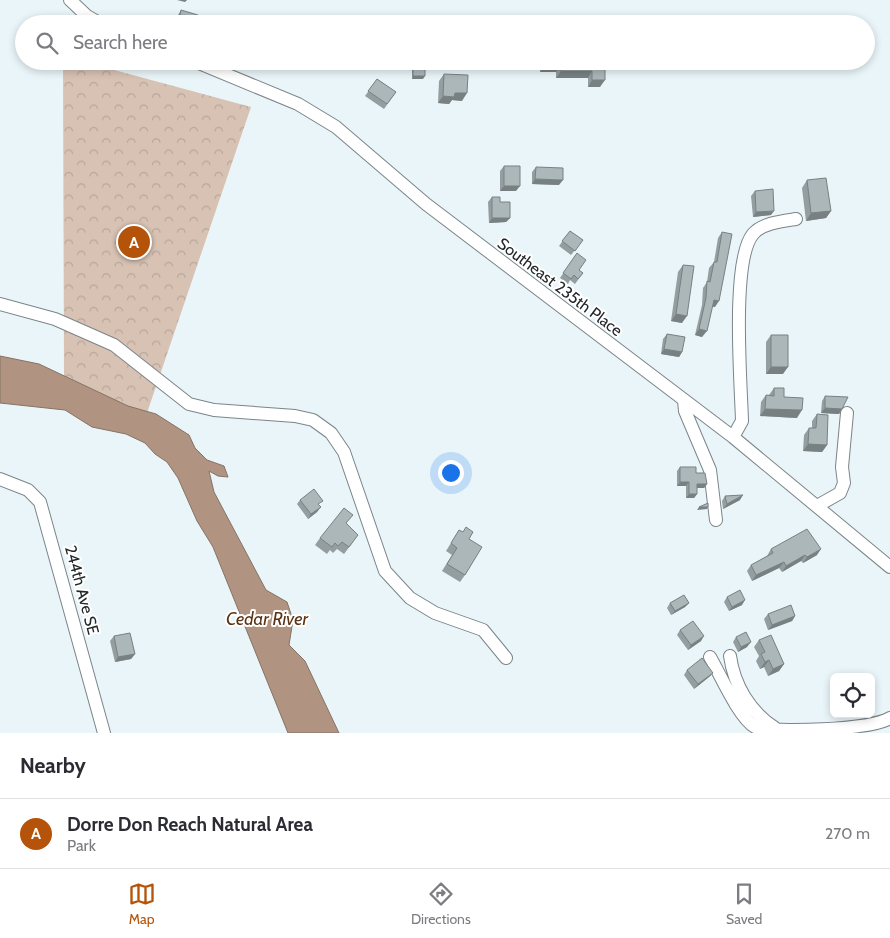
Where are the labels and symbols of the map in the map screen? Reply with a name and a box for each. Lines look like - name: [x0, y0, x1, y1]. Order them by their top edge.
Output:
- pin: A: [118, 223, 150, 261]
- street label: Southeast 235th Place: [494, 234, 626, 340]
- your location: [438, 460, 464, 486]
- street label: 244th Ave SE: [61, 543, 103, 637]
- water label: Cedar River: [226, 608, 309, 630]

